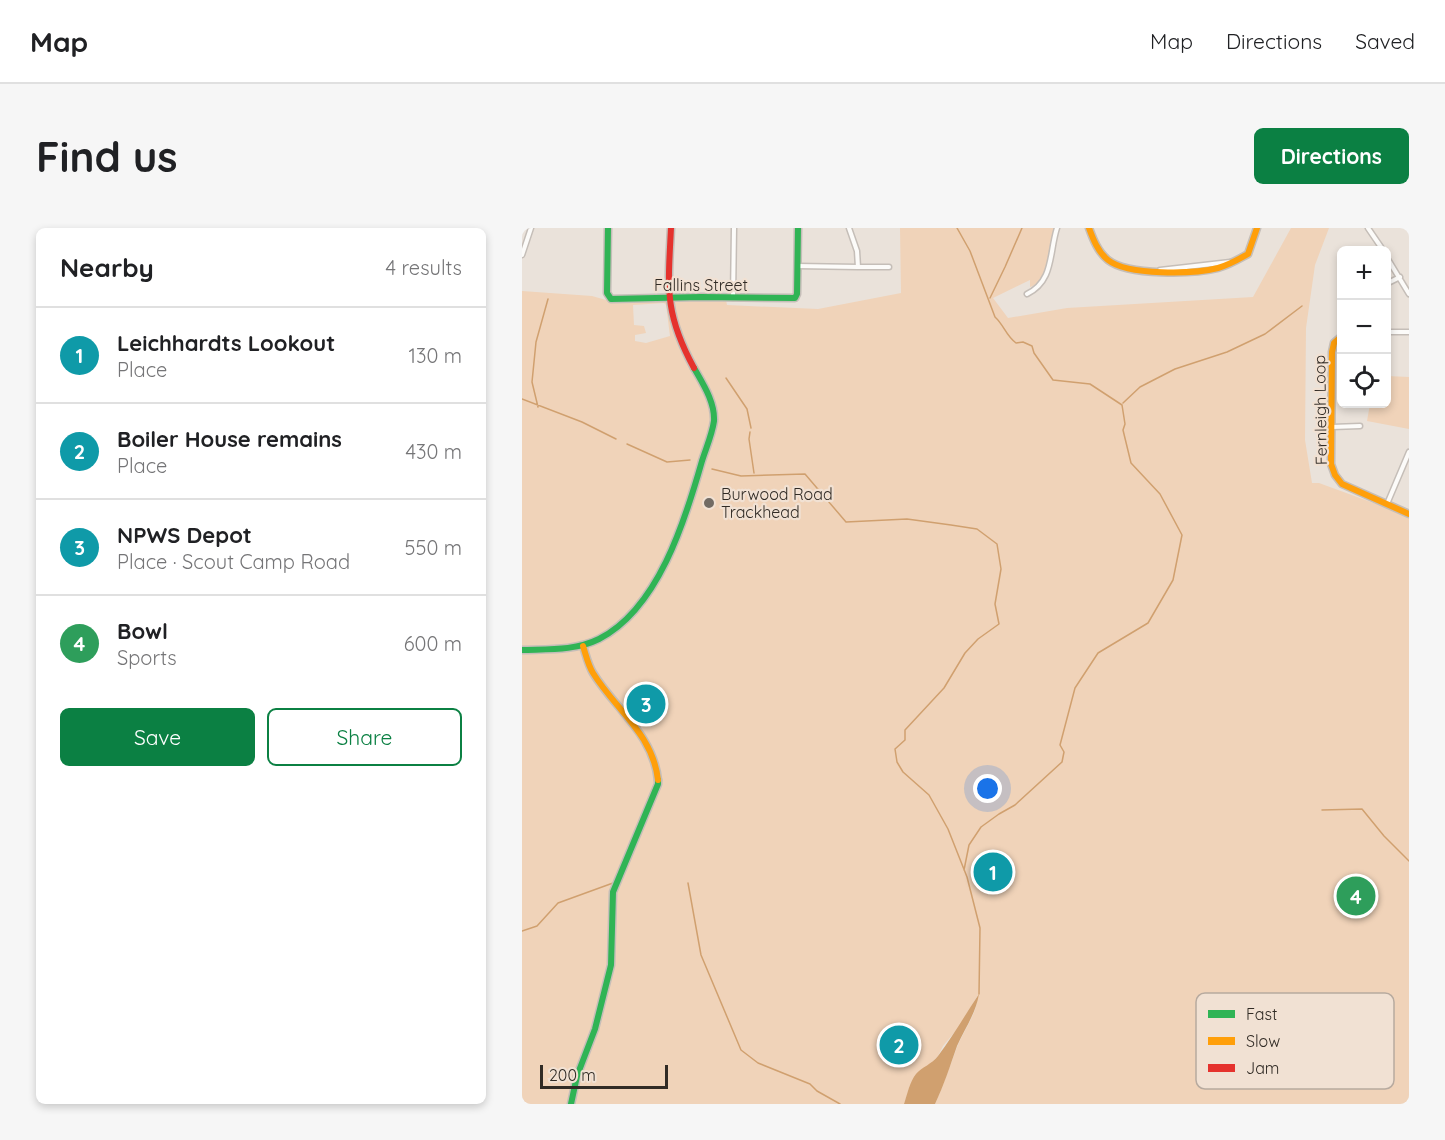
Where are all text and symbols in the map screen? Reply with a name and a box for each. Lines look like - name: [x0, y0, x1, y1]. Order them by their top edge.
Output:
- text: Map: [30, 24, 88, 59]
- text: Map: [1150, 28, 1193, 54]
- text: Directions: [1226, 28, 1322, 54]
- text: Saved: [1355, 28, 1415, 54]
- button: Directions: [1254, 128, 1409, 184]
- text: Find us: [36, 130, 178, 183]
- map controls: [1337, 246, 1391, 408]
- button: +: [1337, 246, 1391, 300]
- text: Nearby: [60, 251, 154, 284]
- text: 4 results: [386, 255, 462, 280]
- street label: Fallins Street: [654, 275, 748, 295]
- button: −: [1337, 300, 1391, 354]
- text: Leichhardts Lookout: [117, 329, 335, 357]
- text: 1: [76, 343, 83, 368]
- text: 130 m: [409, 343, 462, 368]
- button: locate: [1337, 354, 1391, 408]
- street label: Fernleigh Loop: [1309, 355, 1331, 465]
- text: Place: [117, 357, 167, 382]
- text: Boiler House remains: [117, 425, 342, 453]
- text: 2: [74, 439, 85, 464]
- text: 430 m: [405, 439, 462, 464]
- text: Place: [117, 453, 167, 478]
- place label: Burwood Road Trackhead: [721, 484, 833, 522]
- marker: Burwood Road Trackhead: [702, 496, 716, 510]
- text: NPWS Depot: [117, 521, 252, 549]
- text: 3: [74, 535, 85, 560]
- text: 550 m: [405, 535, 462, 560]
- text: Place · Scout Camp Road: [117, 549, 350, 574]
- text: Bowl: [117, 617, 168, 645]
- text: 4: [74, 631, 85, 656]
- text: 600 m: [404, 631, 462, 656]
- text: Sports: [117, 645, 177, 670]
- pin: 3: [626, 682, 666, 726]
- button: Save: [60, 708, 255, 766]
- button: Share: [267, 708, 462, 766]
- your location: [973, 774, 1002, 803]
- pin: 1: [974, 850, 1012, 894]
- pin: 4: [1336, 874, 1376, 918]
- legend: [1196, 993, 1394, 1089]
- text: Fast: [1246, 1004, 1277, 1024]
- pin: 2: [880, 1022, 919, 1068]
- text: Slow: [1246, 1031, 1280, 1051]
- text: Jam: [1246, 1058, 1279, 1078]
- scale bar: [540, 1062, 668, 1090]
- text: 200 m: [549, 1065, 596, 1085]

